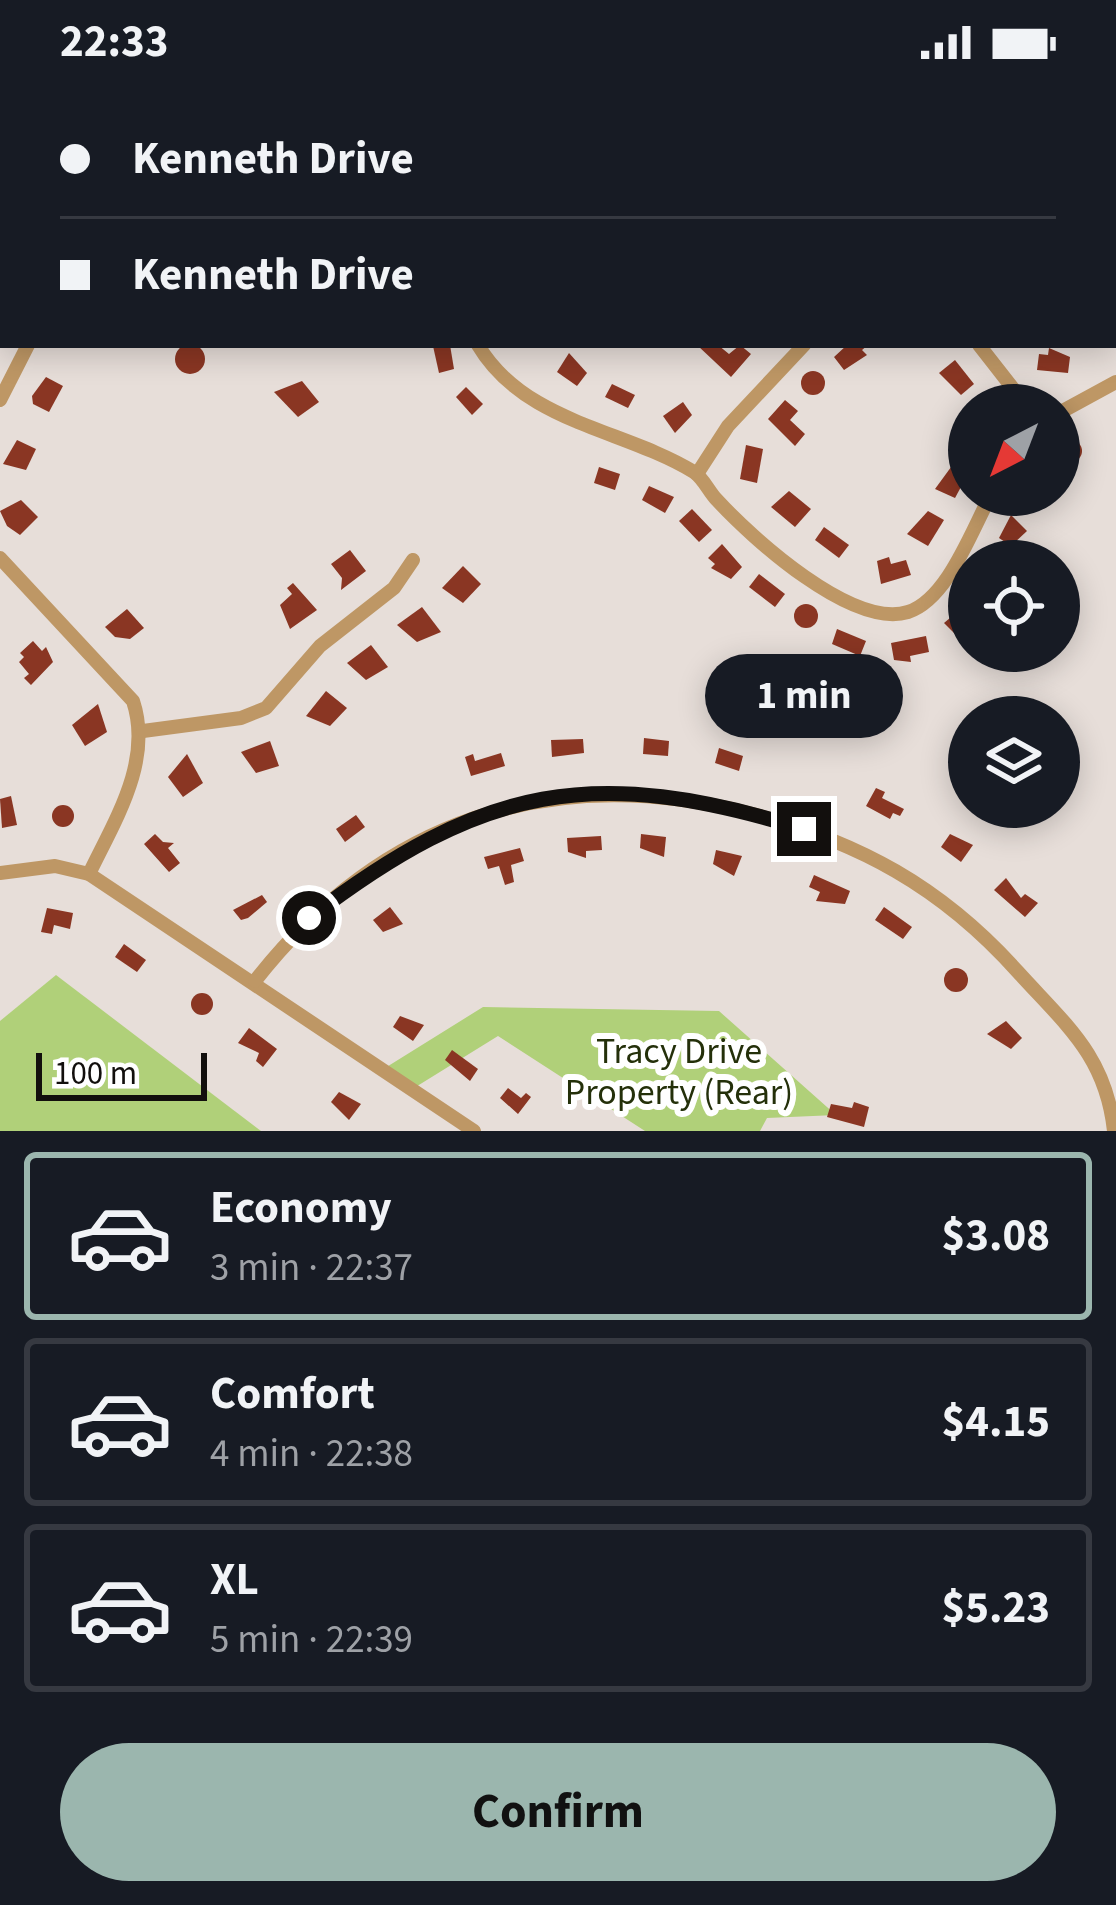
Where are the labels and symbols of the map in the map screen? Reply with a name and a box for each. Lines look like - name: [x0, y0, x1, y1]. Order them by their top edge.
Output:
- north arrow: [948, 384, 1080, 516]
- callout: 1 min: [705, 655, 903, 739]
- route end: [777, 802, 831, 856]
- route start: [282, 891, 336, 945]
- park label: Tracy Drive Property (Rear): [565, 1026, 793, 1118]
- scale bar: [36, 1047, 207, 1100]

